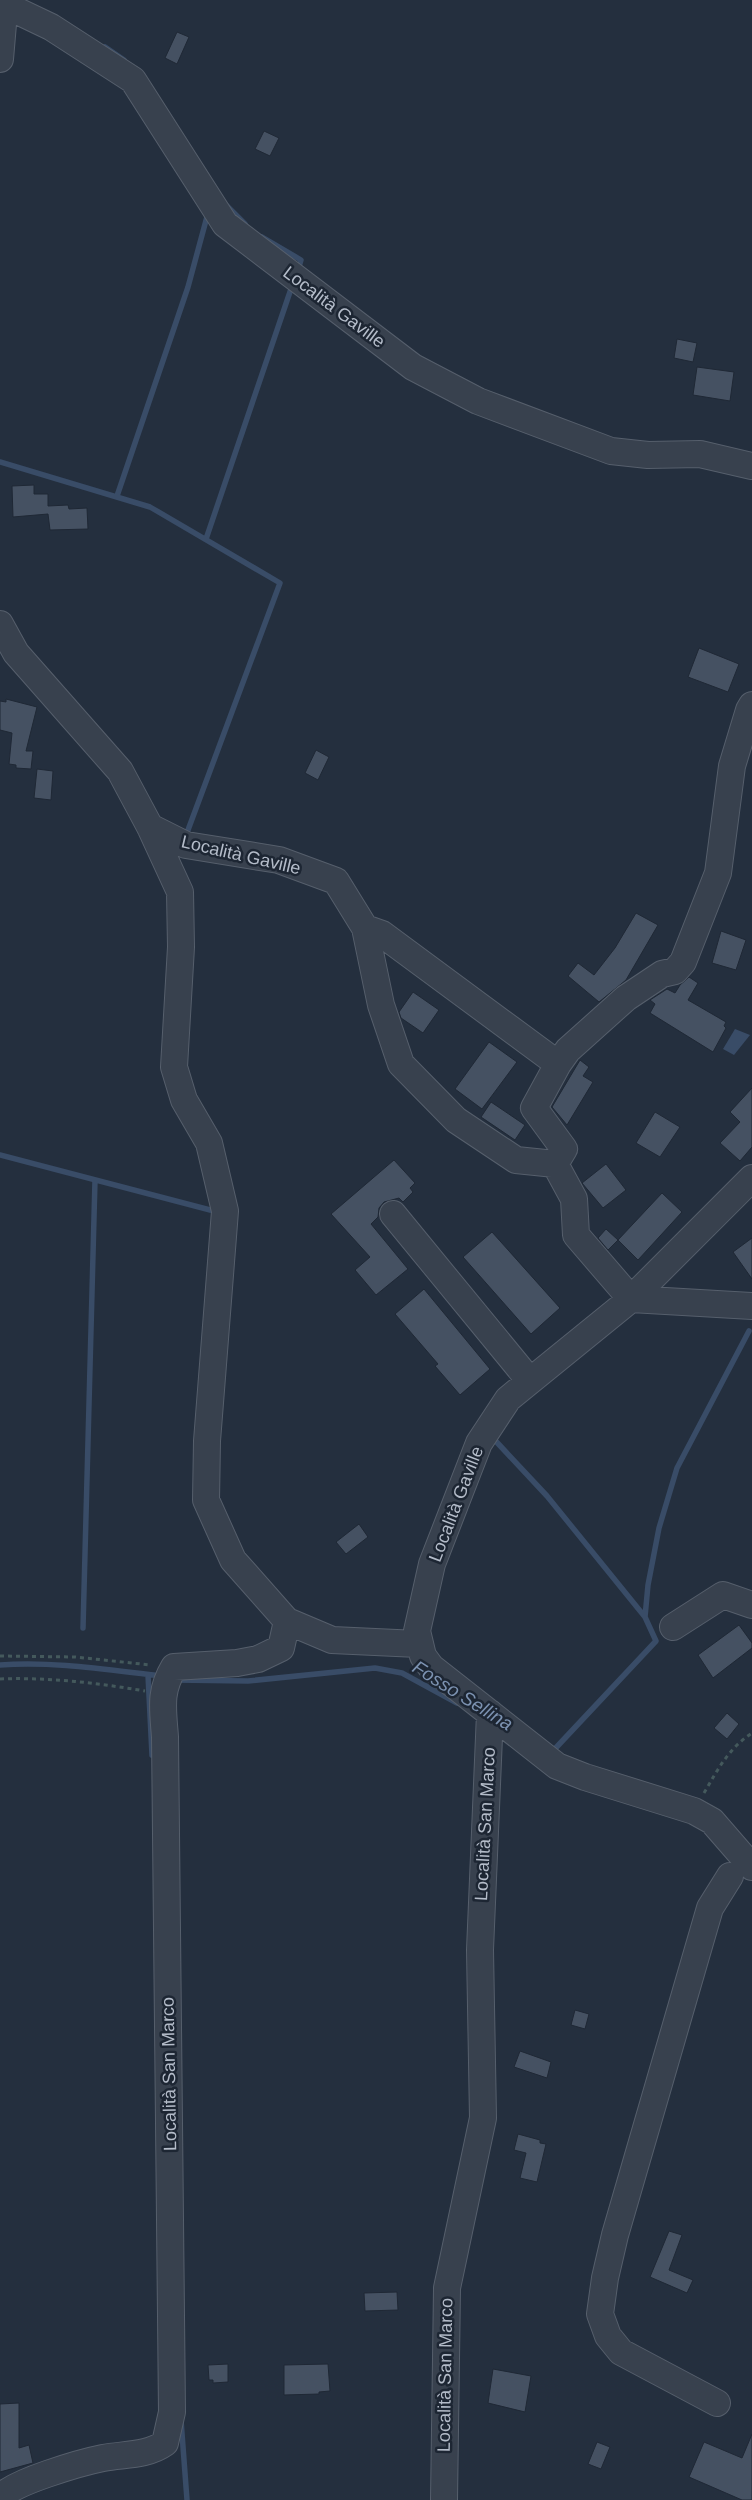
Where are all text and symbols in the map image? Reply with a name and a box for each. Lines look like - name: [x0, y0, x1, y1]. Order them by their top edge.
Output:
- street label: Località Gaville: [279, 262, 389, 352]
- street label: Località Gaville: [179, 832, 303, 878]
- street label: Località Gaville: [425, 1443, 487, 1565]
- water label: Fosso Sellina: [409, 1656, 517, 1735]
- street label: Località San Marco: [471, 1747, 499, 1901]
- street label: Località San Marco: [158, 1997, 180, 2151]
- street label: Località San Marco: [434, 2298, 456, 2452]

